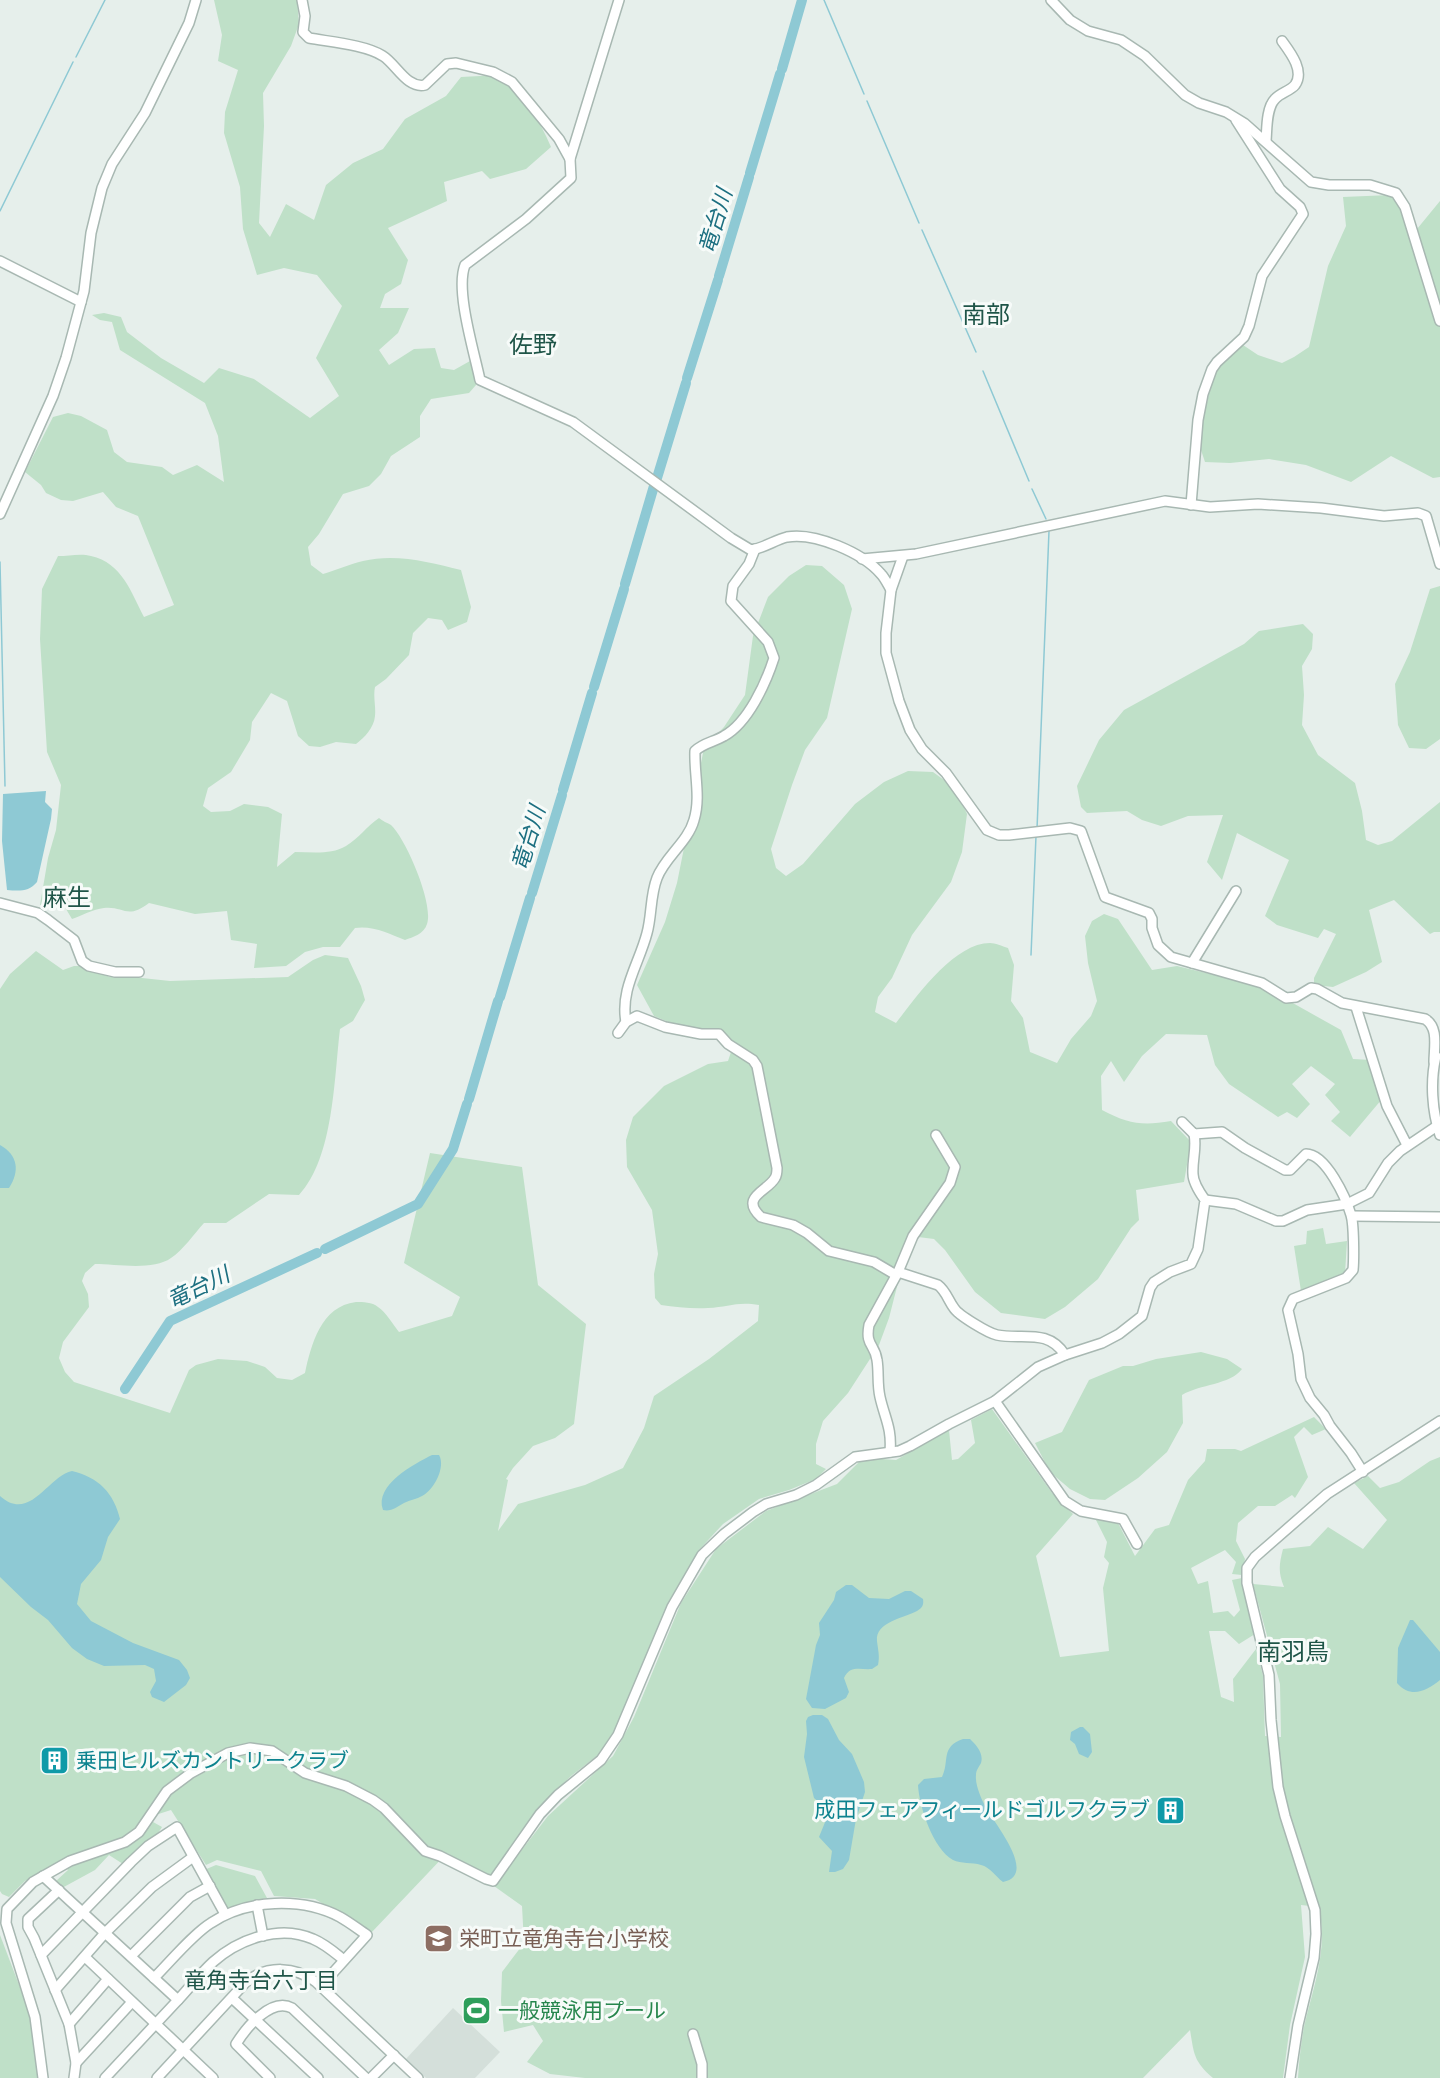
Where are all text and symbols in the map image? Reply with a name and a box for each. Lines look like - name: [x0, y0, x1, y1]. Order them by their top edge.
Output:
- water label: 竜台川: [690, 183, 741, 257]
- district label: 南部: [962, 297, 1010, 332]
- district label: 佐野: [509, 327, 557, 362]
- water label: 竜台川: [503, 800, 554, 874]
- district label: 麻生: [43, 880, 91, 915]
- water label: 竜台川: [161, 1257, 236, 1316]
- district label: 南羽鳥: [1257, 1634, 1329, 1669]
- building icon: 乗田ヒルズカントリークラブ: [39, 1745, 71, 1777]
- place label: 乗田ヒルズカントリークラブ: [76, 1746, 349, 1776]
- building icon: 成田フェアフィールドゴルフクラブ: [1155, 1794, 1187, 1826]
- place label: 成田フェアフィールドゴルフクラブ: [814, 1795, 1150, 1825]
- school or university icon: 栄町立竜角寺台小学校: [422, 1923, 454, 1955]
- place label: 栄町立竜角寺台小学校: [459, 1924, 669, 1954]
- district label: 竜角寺台六丁目: [184, 1964, 338, 1996]
- sports icon: 一般競泳用プール: [461, 1995, 493, 2027]
- place label: 一般競泳用プール: [498, 1996, 666, 2026]

